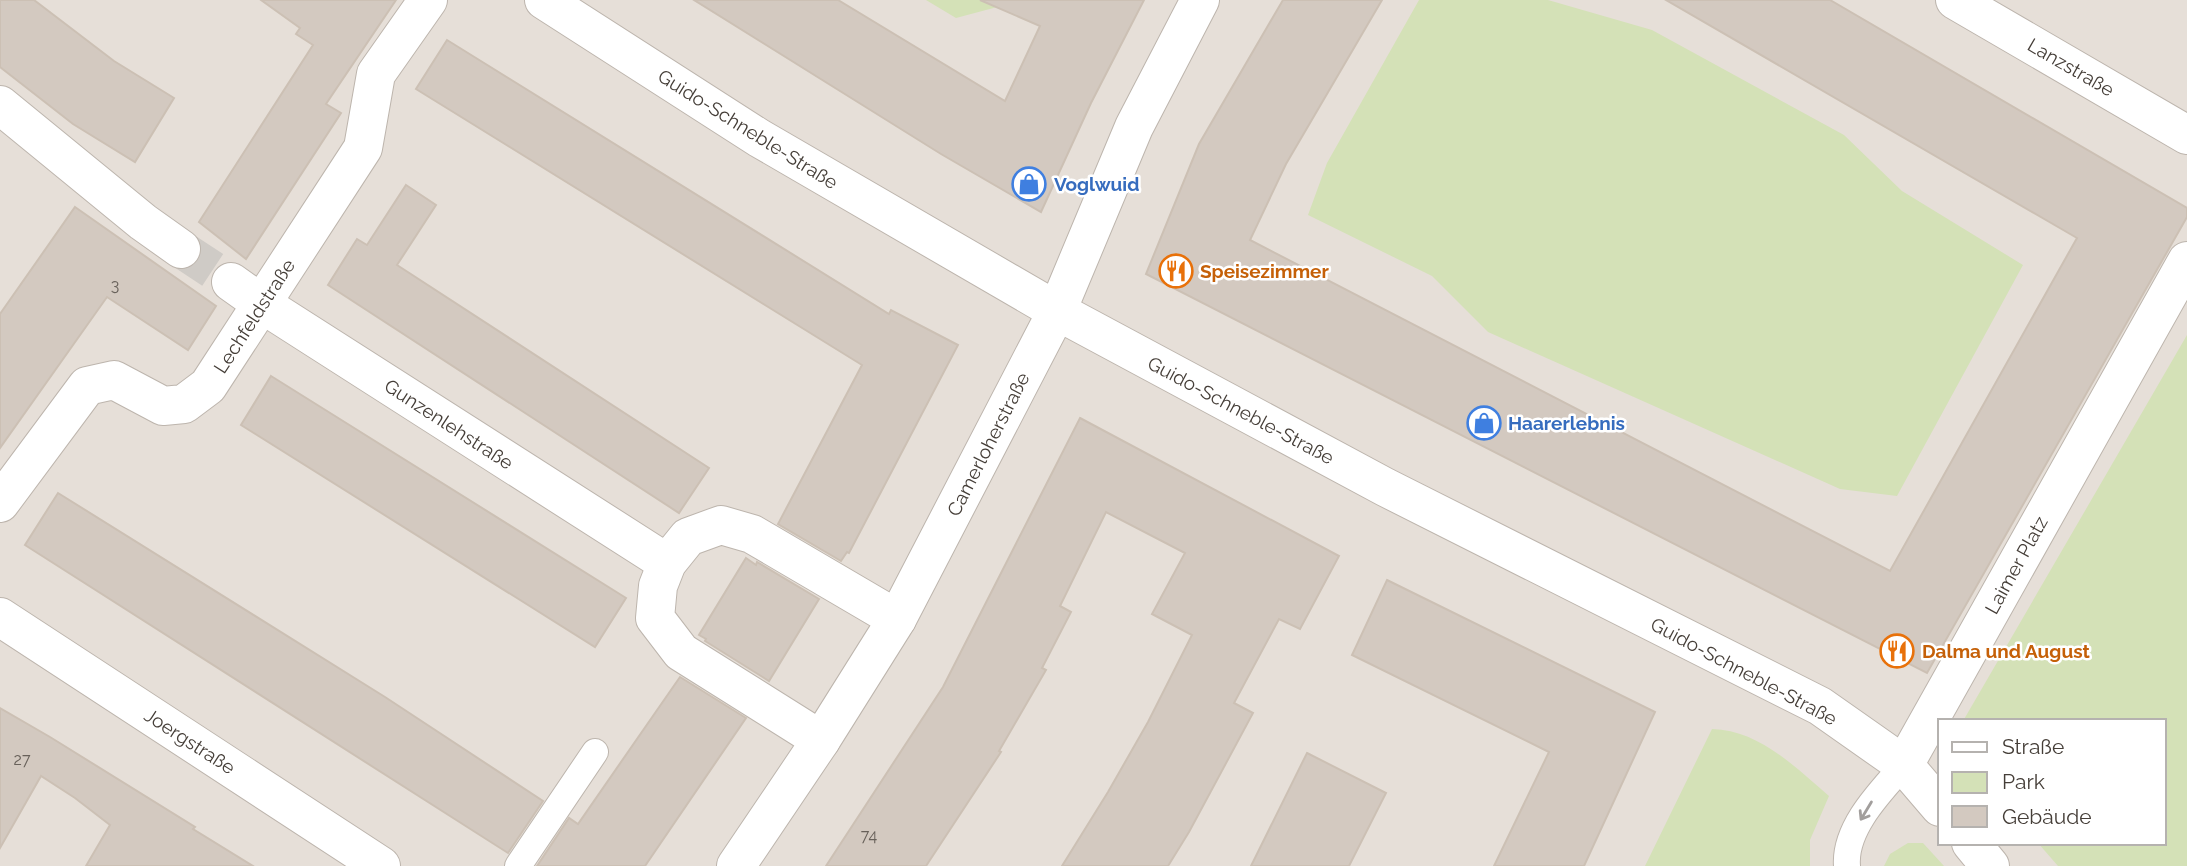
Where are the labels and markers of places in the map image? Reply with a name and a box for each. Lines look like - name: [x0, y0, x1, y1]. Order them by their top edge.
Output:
- shop icon: Voglwuid: [1010, 165, 1048, 203]
- place label: Voglwuid: [1054, 173, 1139, 195]
- restaurant icon: Speisezimmer: [1157, 252, 1195, 290]
- place label: Speisezimmer: [1200, 260, 1329, 282]
- shop icon: Haarerlebnis: [1465, 404, 1503, 442]
- place label: Haarerlebnis: [1508, 412, 1625, 434]
- restaurant icon: Dalma und August: [1878, 632, 1916, 670]
- place label: Dalma und August: [1922, 640, 2090, 662]

